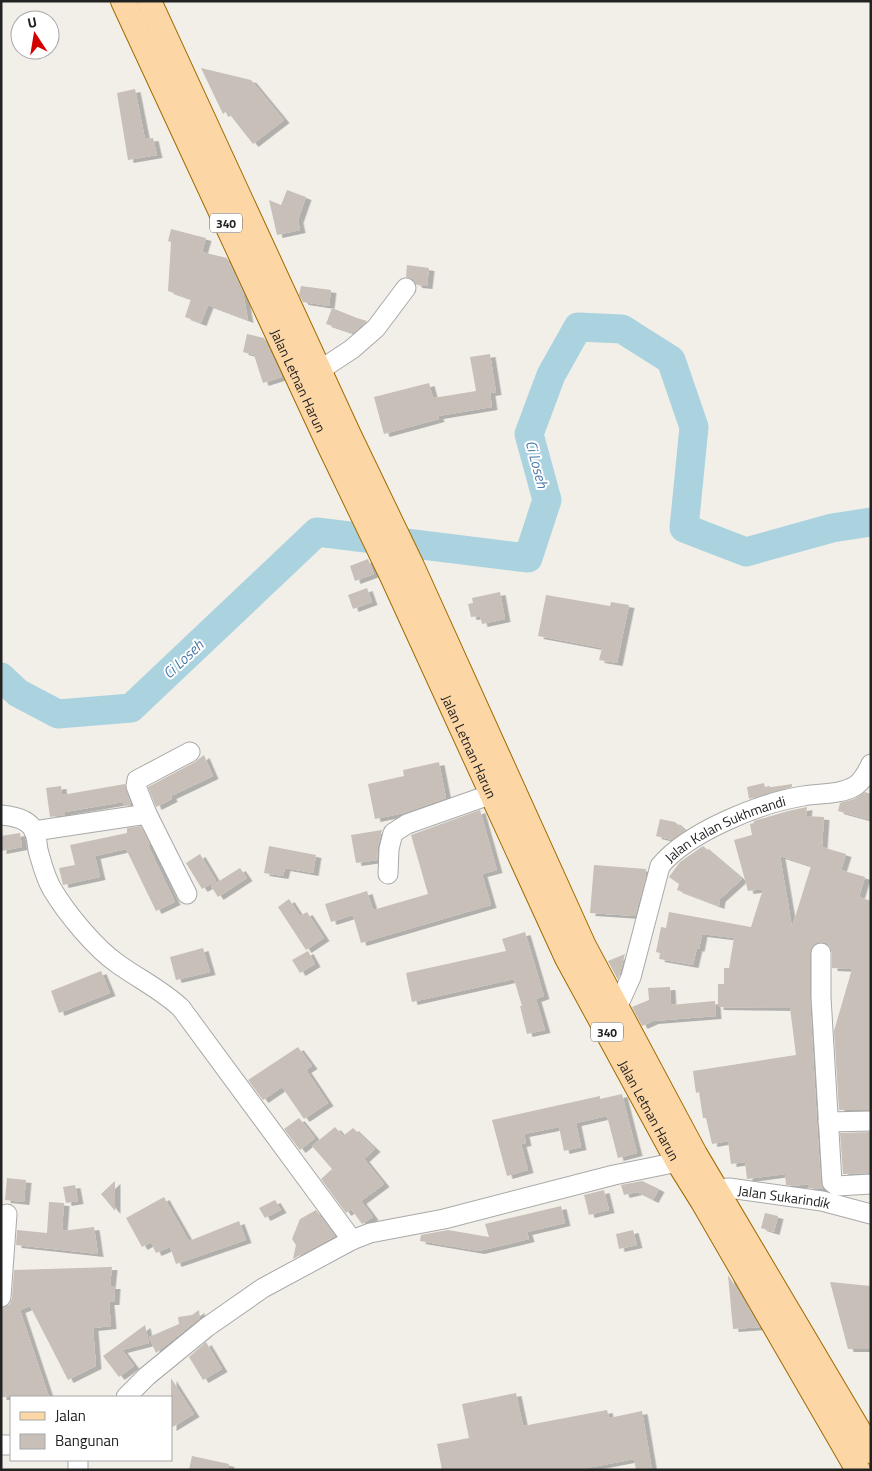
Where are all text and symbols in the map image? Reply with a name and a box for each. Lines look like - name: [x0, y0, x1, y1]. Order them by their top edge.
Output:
- north arrow: [10, 10, 60, 60]
- text: U: [26, 11, 39, 33]
- road number: 340: [210, 214, 242, 232]
- street label: Jalan Letnan Harun: [266, 325, 332, 435]
- water label: Ci Loseh: [520, 438, 555, 491]
- water label: Ci Loseh: [157, 634, 209, 684]
- street label: Jalan Letnan Harun: [437, 691, 503, 801]
- street label: Jalan Kalan Sukhmandi: [659, 790, 788, 867]
- road number: 340: [591, 1022, 623, 1042]
- street label: Jalan Letnan Harun: [614, 1056, 686, 1164]
- street label: Jalan Sukarindik: [737, 1179, 833, 1213]
- legend: [10, 1396, 172, 1461]
- text: Jalan: [55, 1404, 86, 1427]
- text: Bangunan: [55, 1429, 119, 1452]

